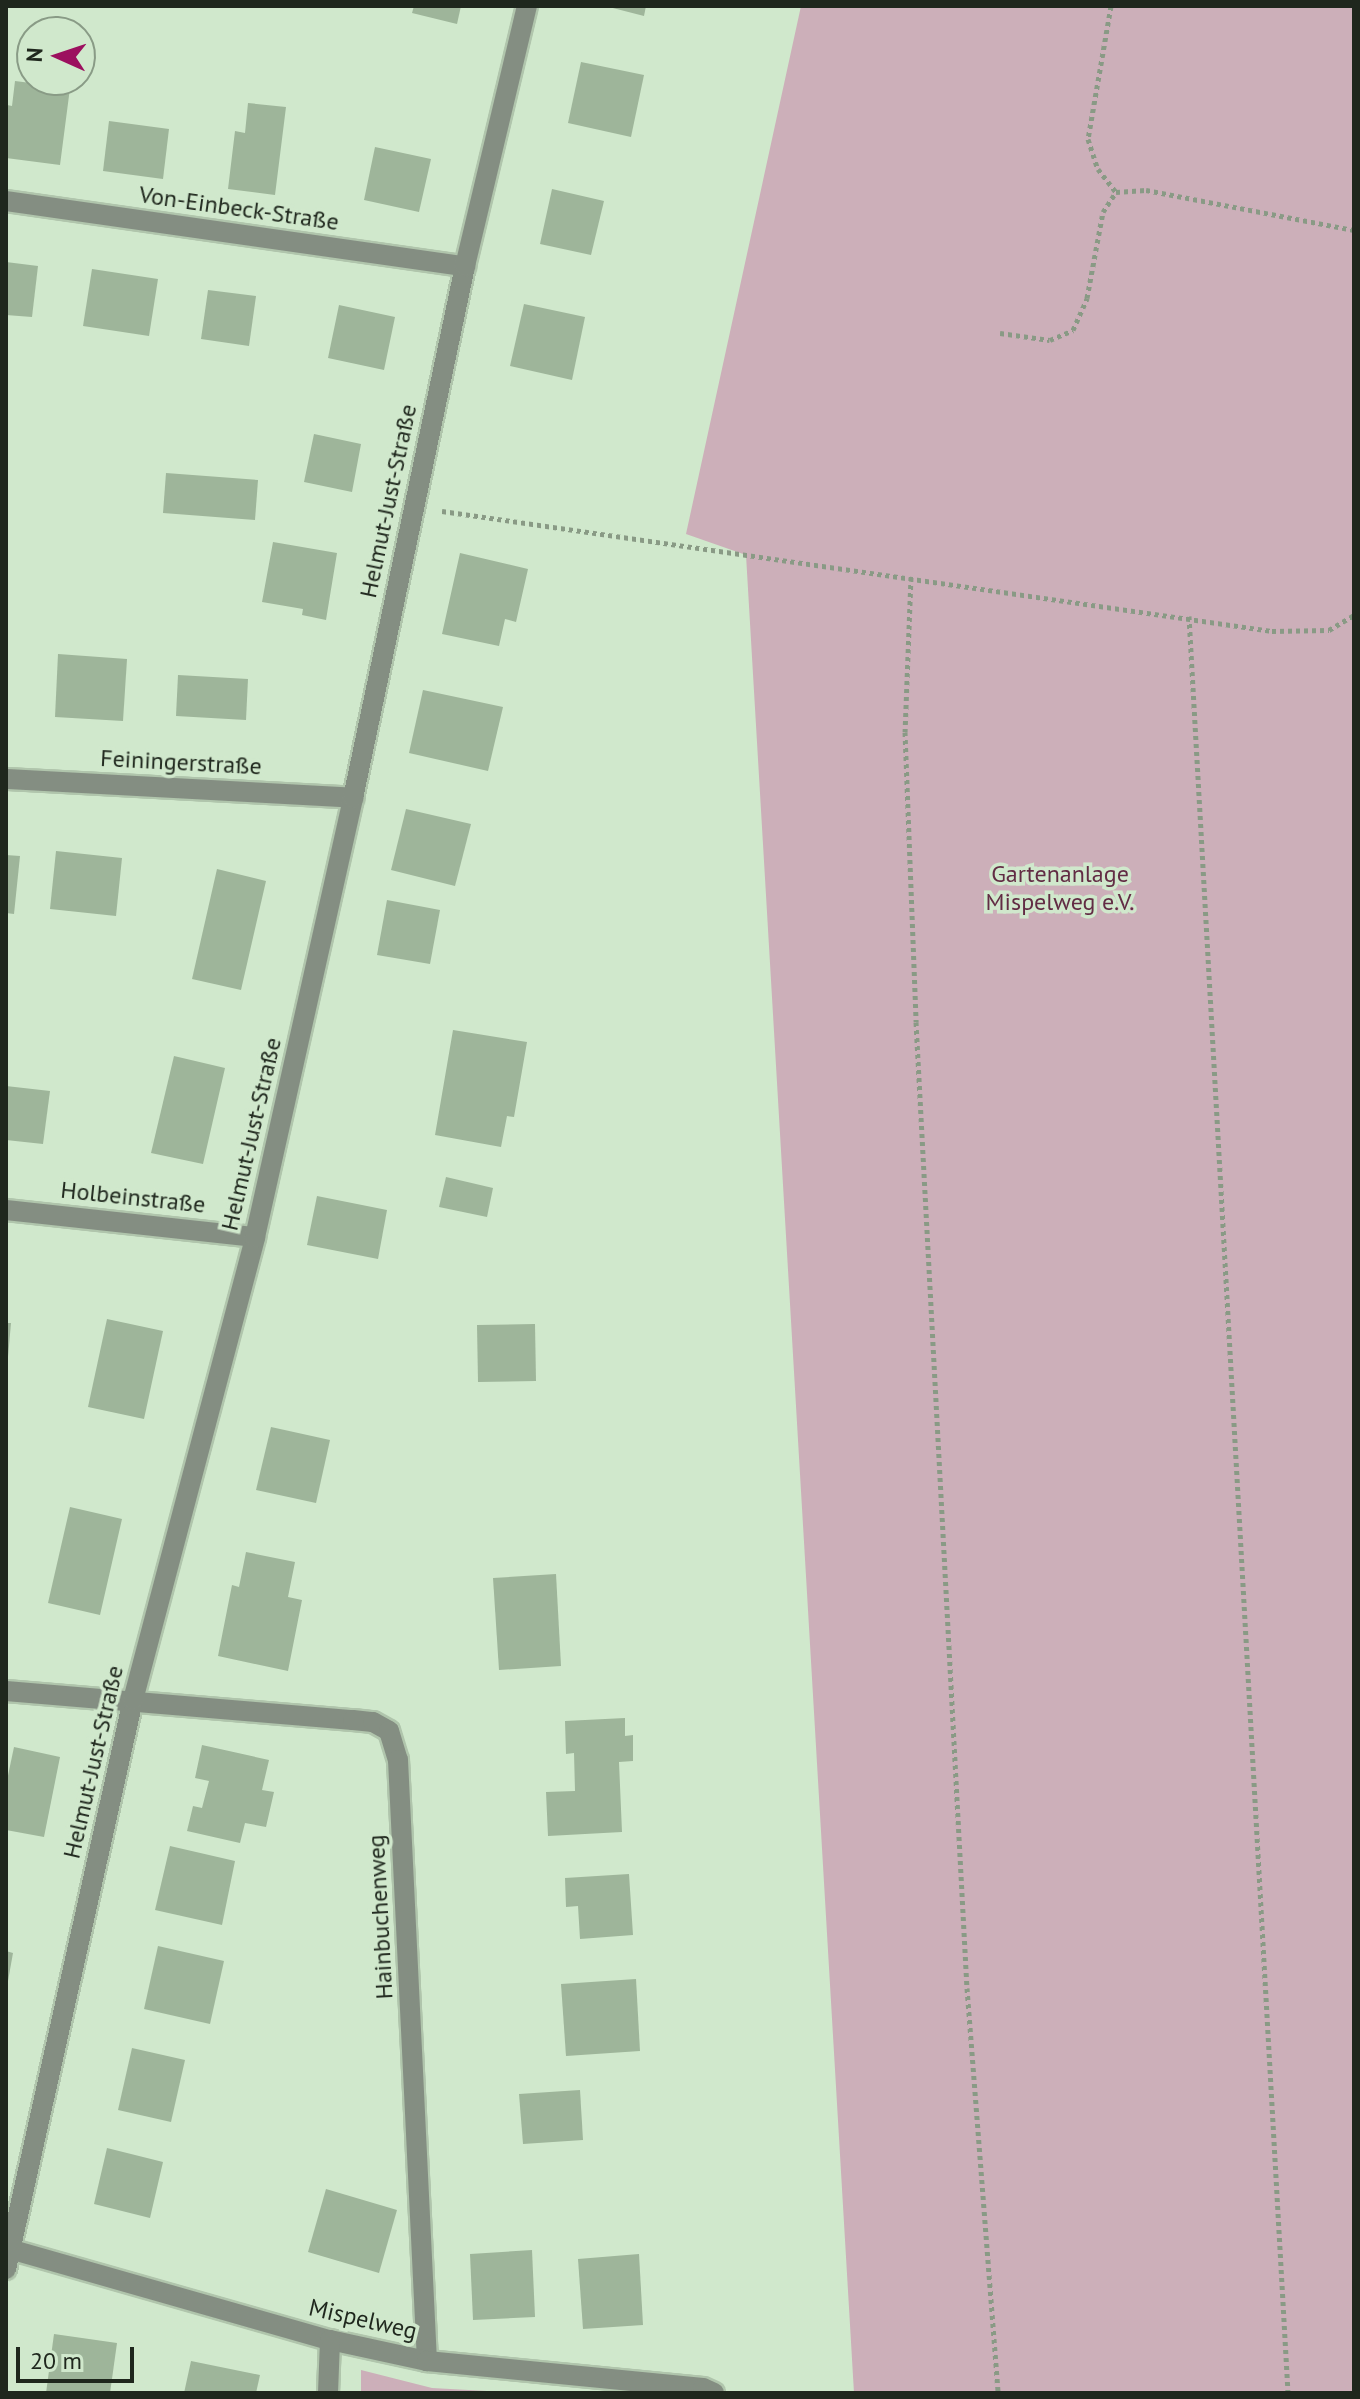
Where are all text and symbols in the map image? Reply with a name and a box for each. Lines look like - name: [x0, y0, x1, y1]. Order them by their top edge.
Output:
- north arrow: [16, 16, 96, 96]
- text: N: [20, 47, 48, 63]
- street label: Von-Einbeck-Straße: [137, 180, 341, 236]
- street label: Helmut-Just-Straße: [353, 402, 423, 600]
- street label: Feiningerstraße: [100, 743, 262, 781]
- park label: Gartenanlage Mispelweg e.V.: [986, 860, 1134, 916]
- street label: Helmut-Just-Straße: [215, 1035, 287, 1233]
- street label: Holbeinstraße: [59, 1175, 207, 1219]
- street label: Helmut-Just-Straße: [57, 1663, 129, 1861]
- street label: Hainbuchenweg: [361, 1834, 399, 2000]
- street label: Mispelweg: [306, 2293, 420, 2345]
- scale bar: [20, 2331, 138, 2381]
- text: 20 m: [30, 2345, 82, 2376]

